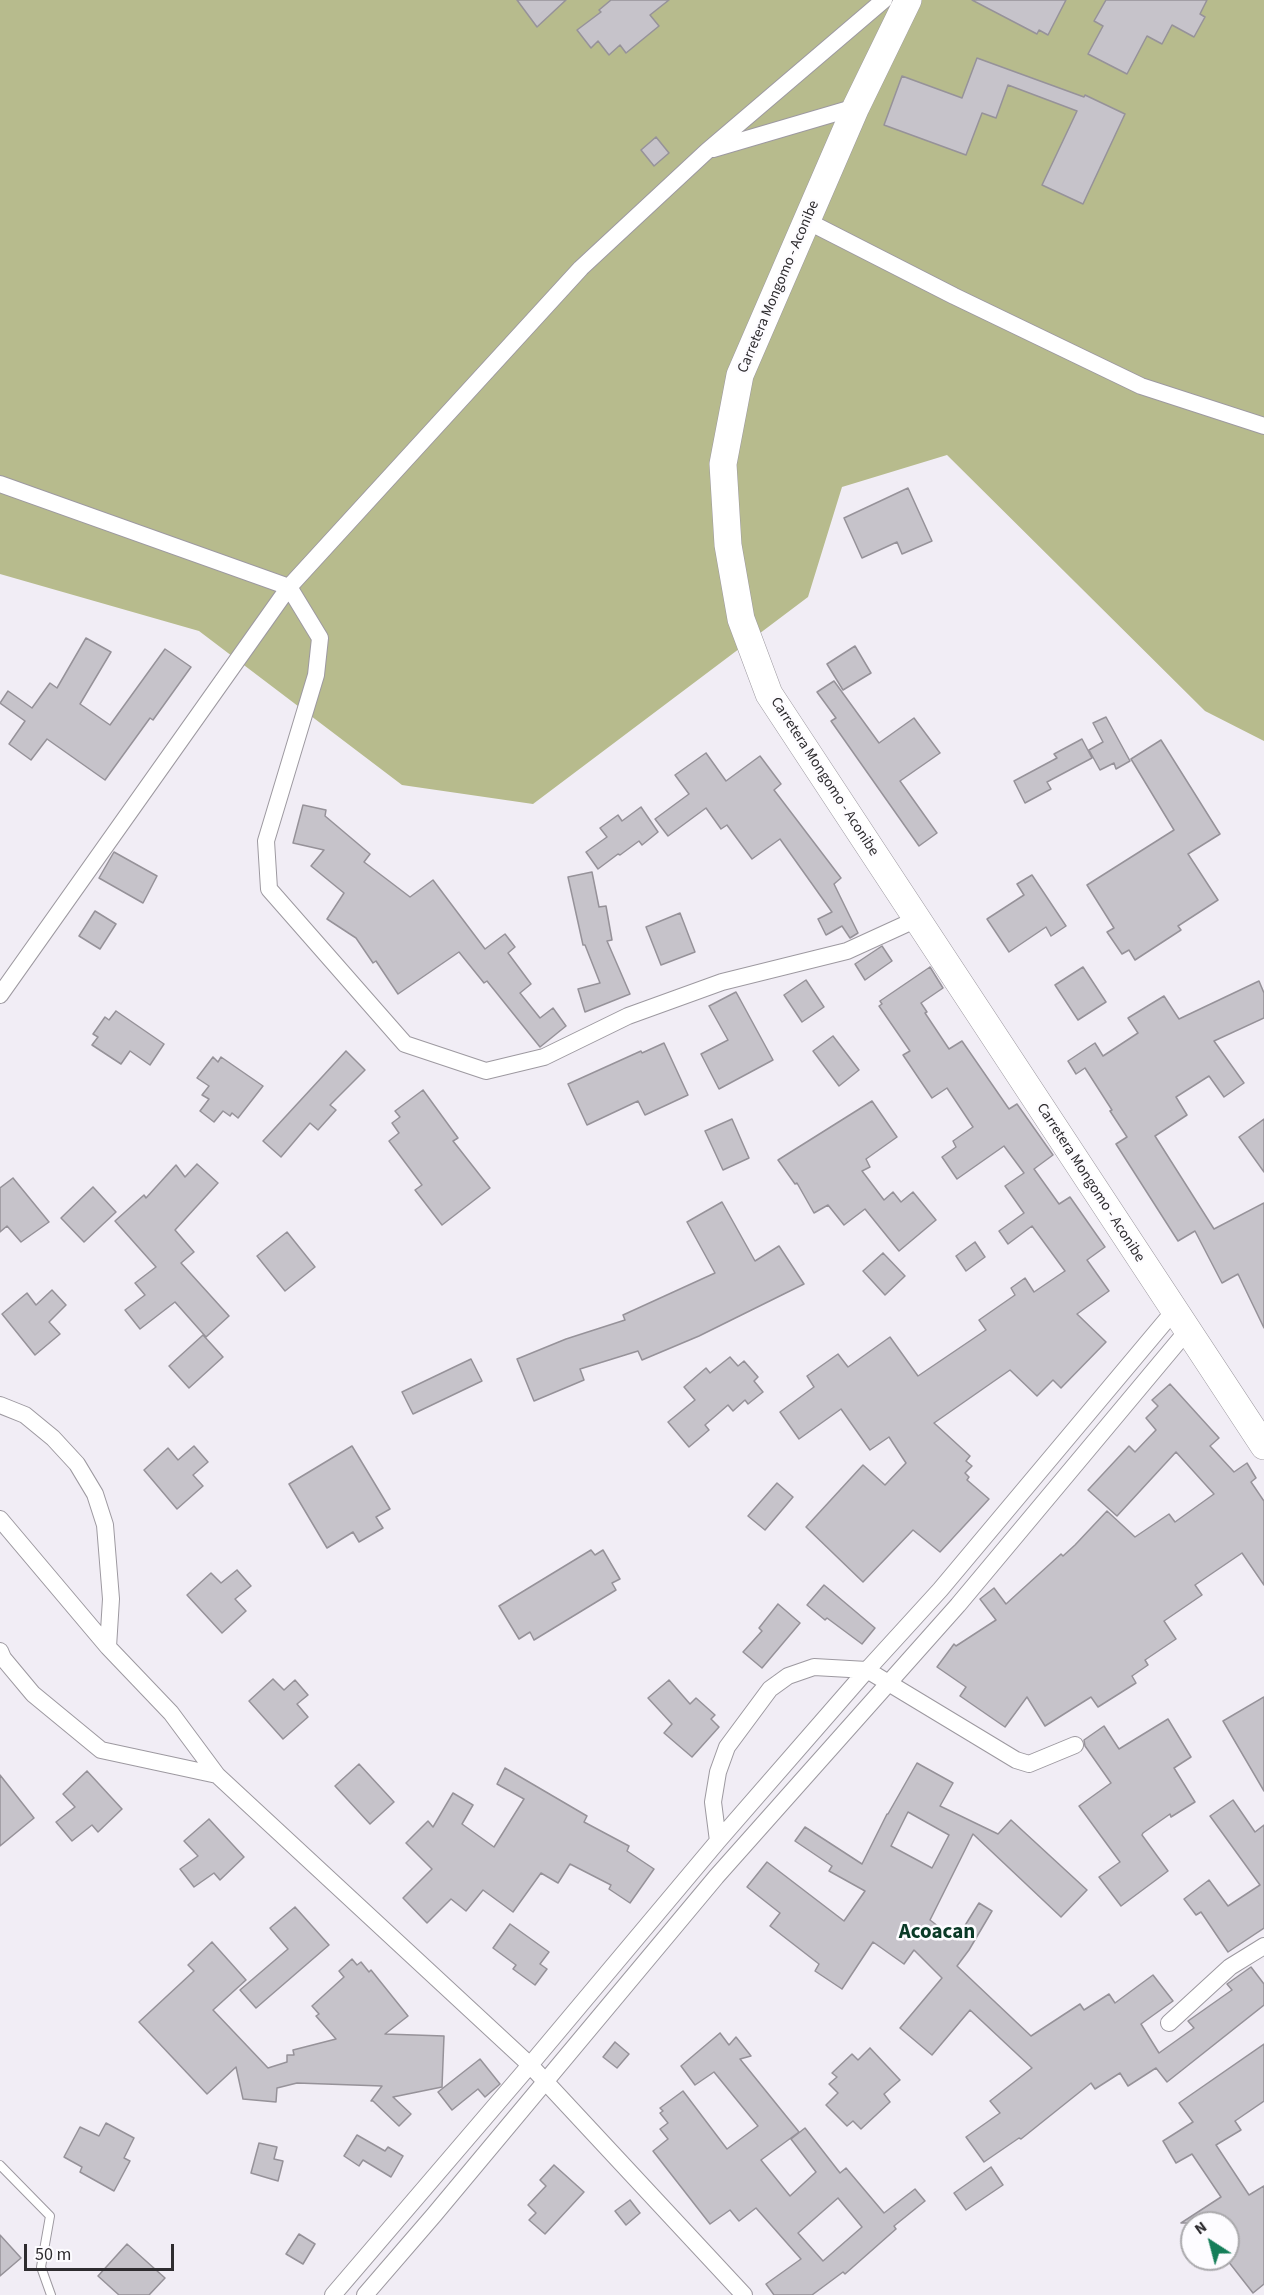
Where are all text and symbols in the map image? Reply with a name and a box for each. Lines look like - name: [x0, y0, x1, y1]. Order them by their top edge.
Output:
- street label: Carretera Mongomo - Aconibe: [734, 198, 824, 376]
- street label: Carretera Mongomo - Aconibe: [766, 694, 882, 860]
- street label: Carretera Mongomo - Aconibe: [1032, 1100, 1148, 1266]
- district label: Acoacan: [899, 1920, 975, 1946]
- north arrow: [1180, 2211, 1240, 2271]
- text: N: [1190, 2216, 1211, 2240]
- scale bar: [27, 2232, 177, 2270]
- text: 50 m: [35, 2242, 71, 2267]

